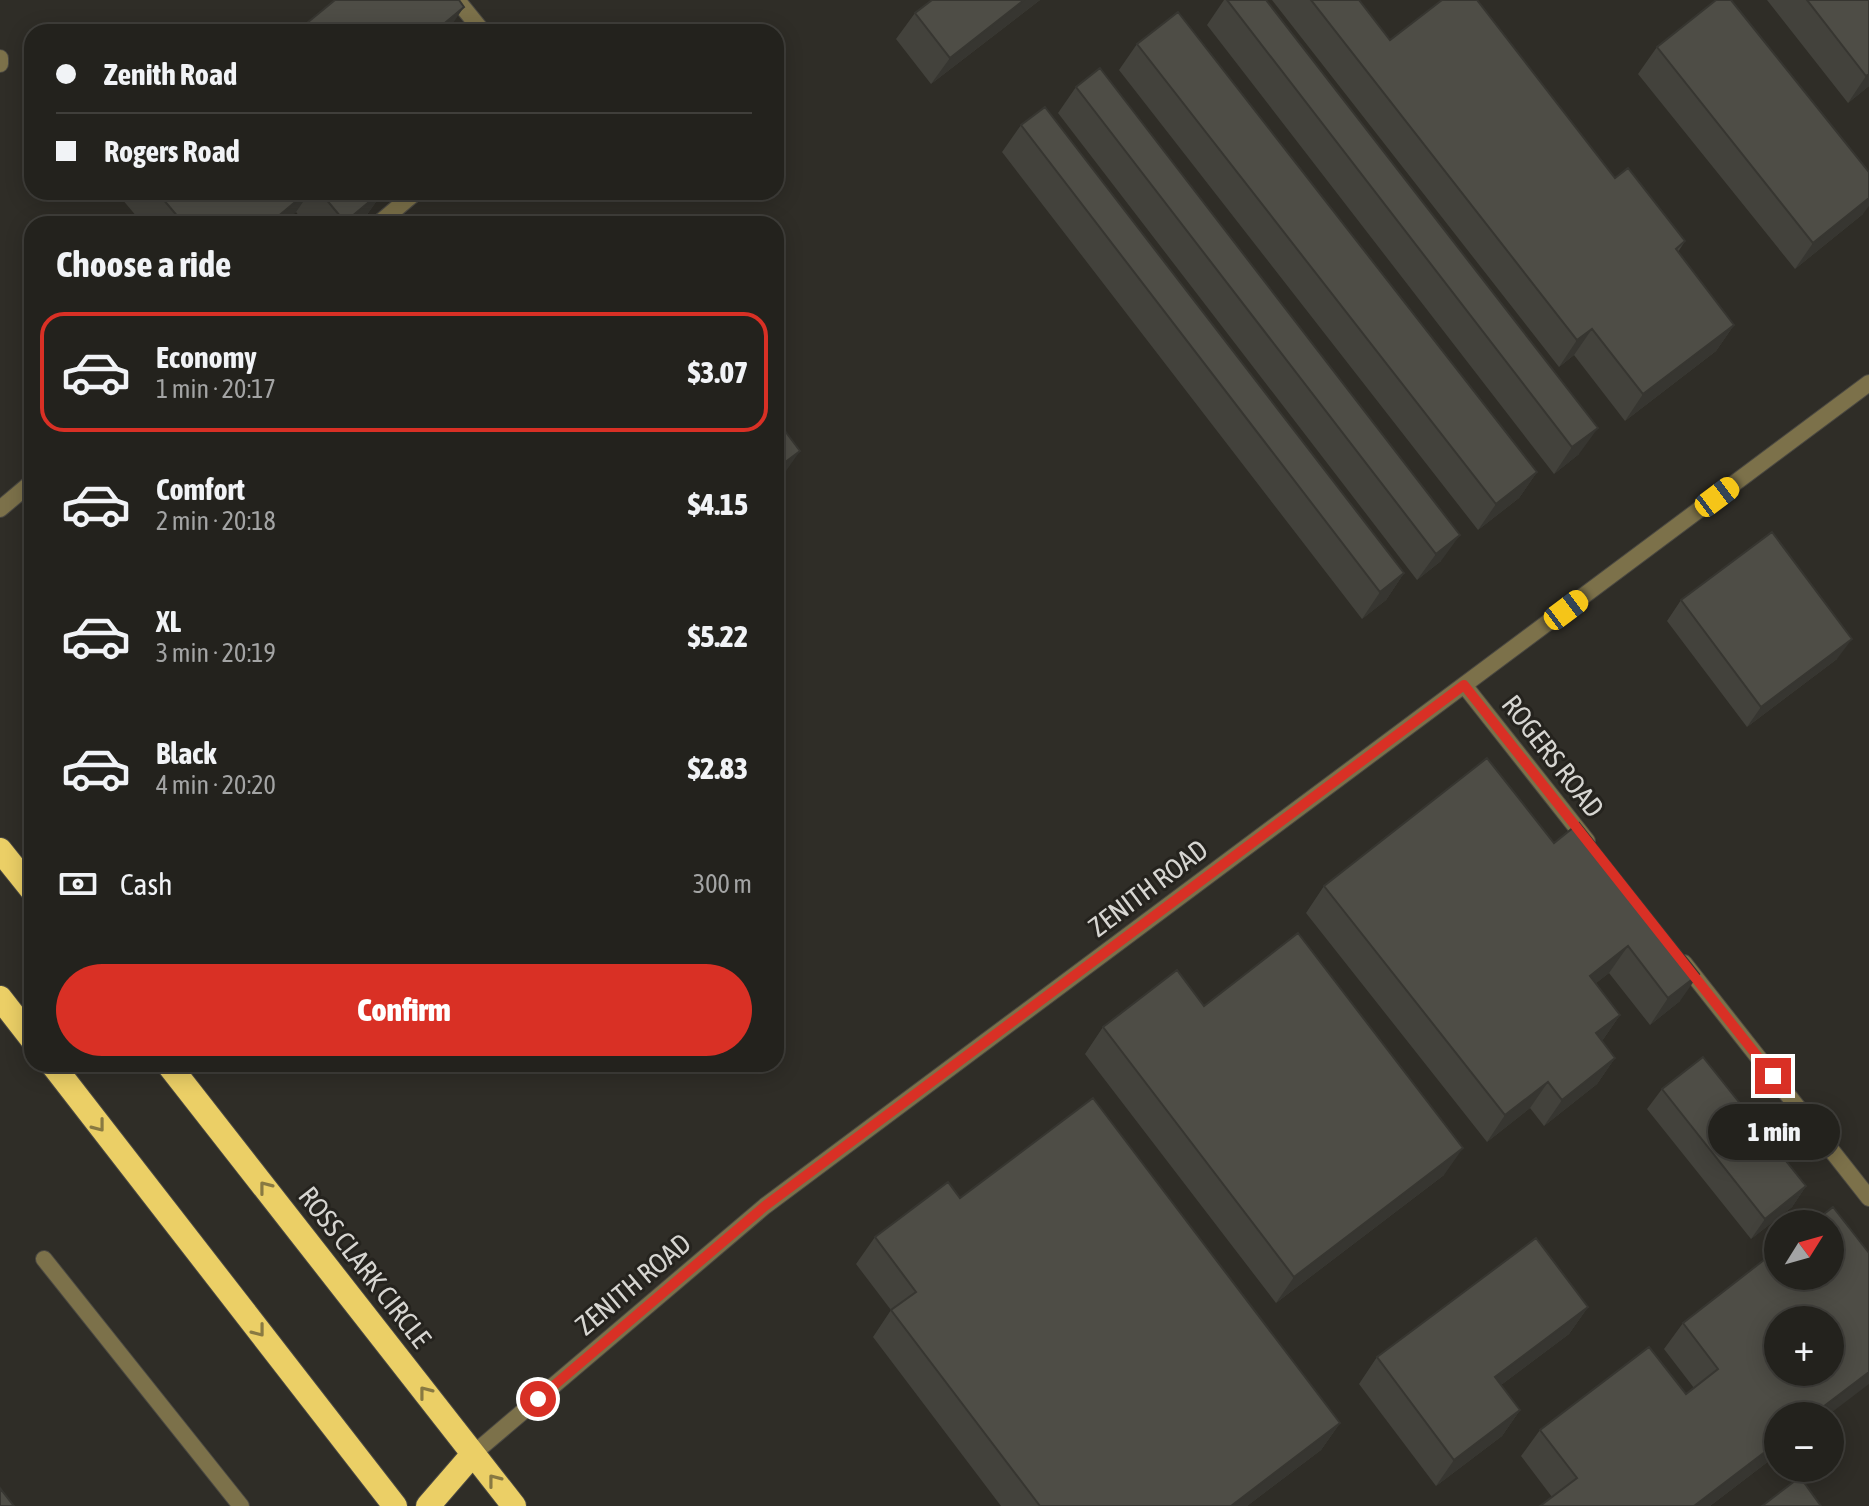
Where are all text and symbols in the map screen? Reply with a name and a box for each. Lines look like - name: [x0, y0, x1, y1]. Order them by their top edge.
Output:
- text: Zenith Road: [104, 57, 237, 91]
- text: Rogers Road: [104, 134, 240, 168]
- text: Choose a ride: [56, 243, 231, 285]
- icon: car: [60, 336, 132, 408]
- text: Economy: [156, 340, 257, 374]
- text: $3.07: [688, 355, 748, 389]
- text: 1 min · 20:17: [156, 374, 276, 404]
- icon: car: [60, 468, 132, 540]
- text: Comfort: [156, 472, 245, 506]
- car: [1691, 473, 1743, 521]
- text: $4.15: [688, 487, 748, 521]
- text: 2 min · 20:18: [156, 506, 276, 536]
- car: [1540, 586, 1592, 634]
- icon: car: [60, 600, 132, 672]
- text: XL: [156, 604, 181, 638]
- text: $5.22: [688, 619, 748, 653]
- text: 3 min · 20:19: [156, 638, 276, 668]
- street label: ROGERS ROAD: [1495, 689, 1611, 823]
- icon: car: [60, 732, 132, 804]
- text: Black: [156, 736, 216, 770]
- text: $2.83: [688, 751, 748, 785]
- text: 4 min · 20:20: [156, 770, 276, 800]
- street label: ZENITH ROAD: [1082, 833, 1214, 943]
- icon: cash: [56, 862, 100, 906]
- text: Cash: [120, 867, 173, 901]
- text: 300 m: [693, 869, 752, 899]
- button: Confirm: [56, 964, 752, 1056]
- route end: [1755, 1058, 1791, 1094]
- callout: 1 min: [1707, 1104, 1839, 1160]
- one-way arrow: [90, 1117, 104, 1132]
- text: 1 min: [1747, 1117, 1801, 1147]
- street label: ROSS CLARK CIRCLE: [292, 1180, 438, 1354]
- one-way arrow: [260, 1181, 274, 1196]
- north arrow: [1764, 1210, 1844, 1290]
- map controls: [1764, 1210, 1844, 1482]
- street label: ZENITH ROAD: [569, 1227, 697, 1341]
- button: +: [1764, 1306, 1844, 1386]
- one-way arrow: [249, 1322, 264, 1336]
- route start: [520, 1381, 556, 1417]
- one-way arrow: [420, 1387, 435, 1401]
- button: −: [1764, 1402, 1844, 1482]
- one-way arrow: [489, 1474, 503, 1489]

